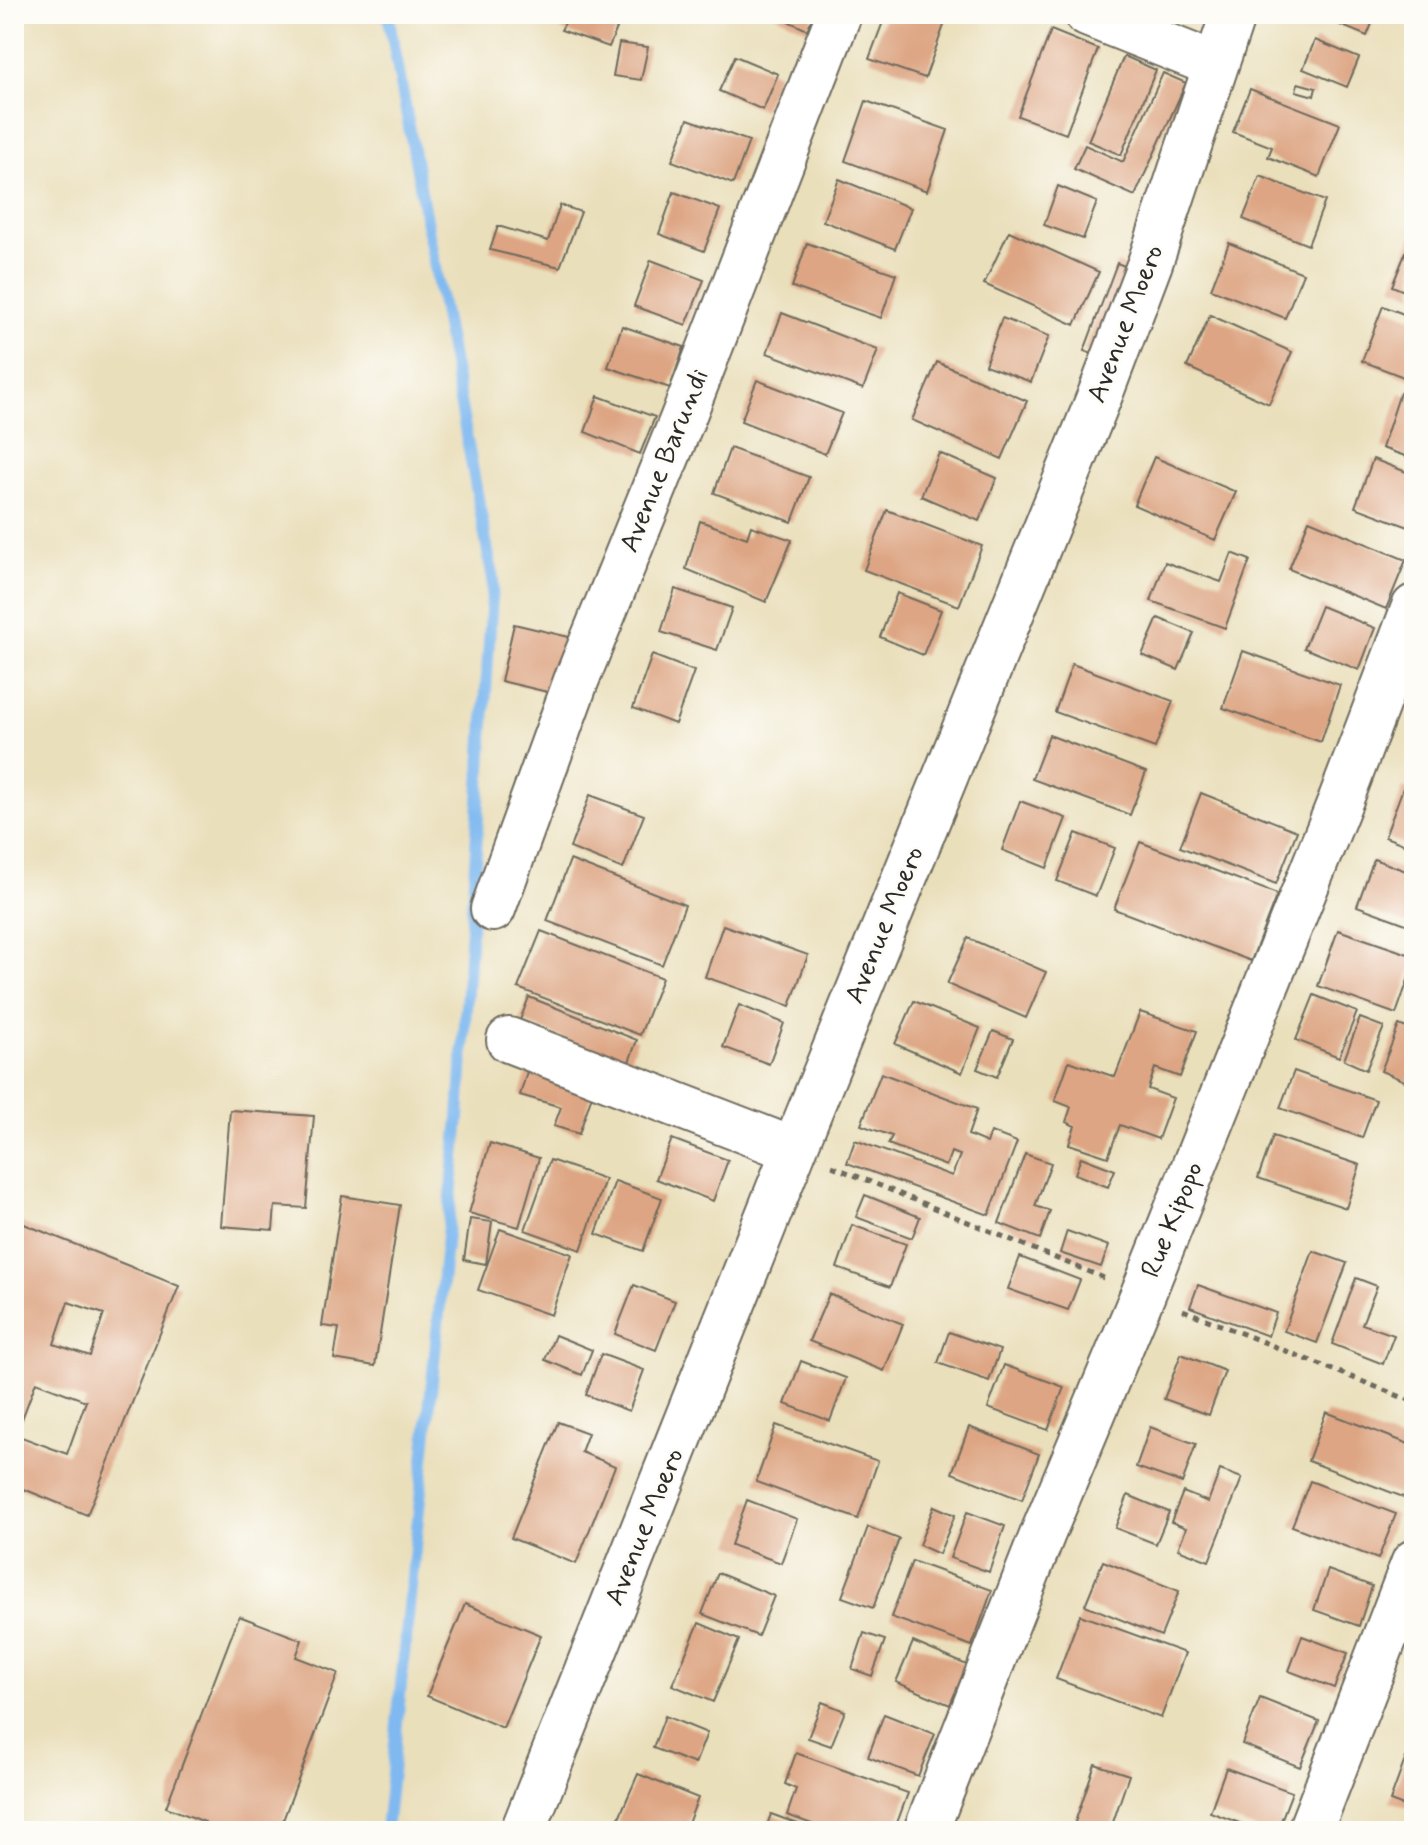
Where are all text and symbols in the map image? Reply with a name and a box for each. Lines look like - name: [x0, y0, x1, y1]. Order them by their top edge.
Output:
- street label: Avenue Moero: [1079, 240, 1173, 408]
- street label: Avenue Barundi: [611, 364, 719, 558]
- street label: Avenue Moero: [837, 841, 933, 1009]
- street label: Rue Kipopo: [1133, 1157, 1213, 1283]
- street label: Avenue Moero: [597, 1443, 693, 1611]

